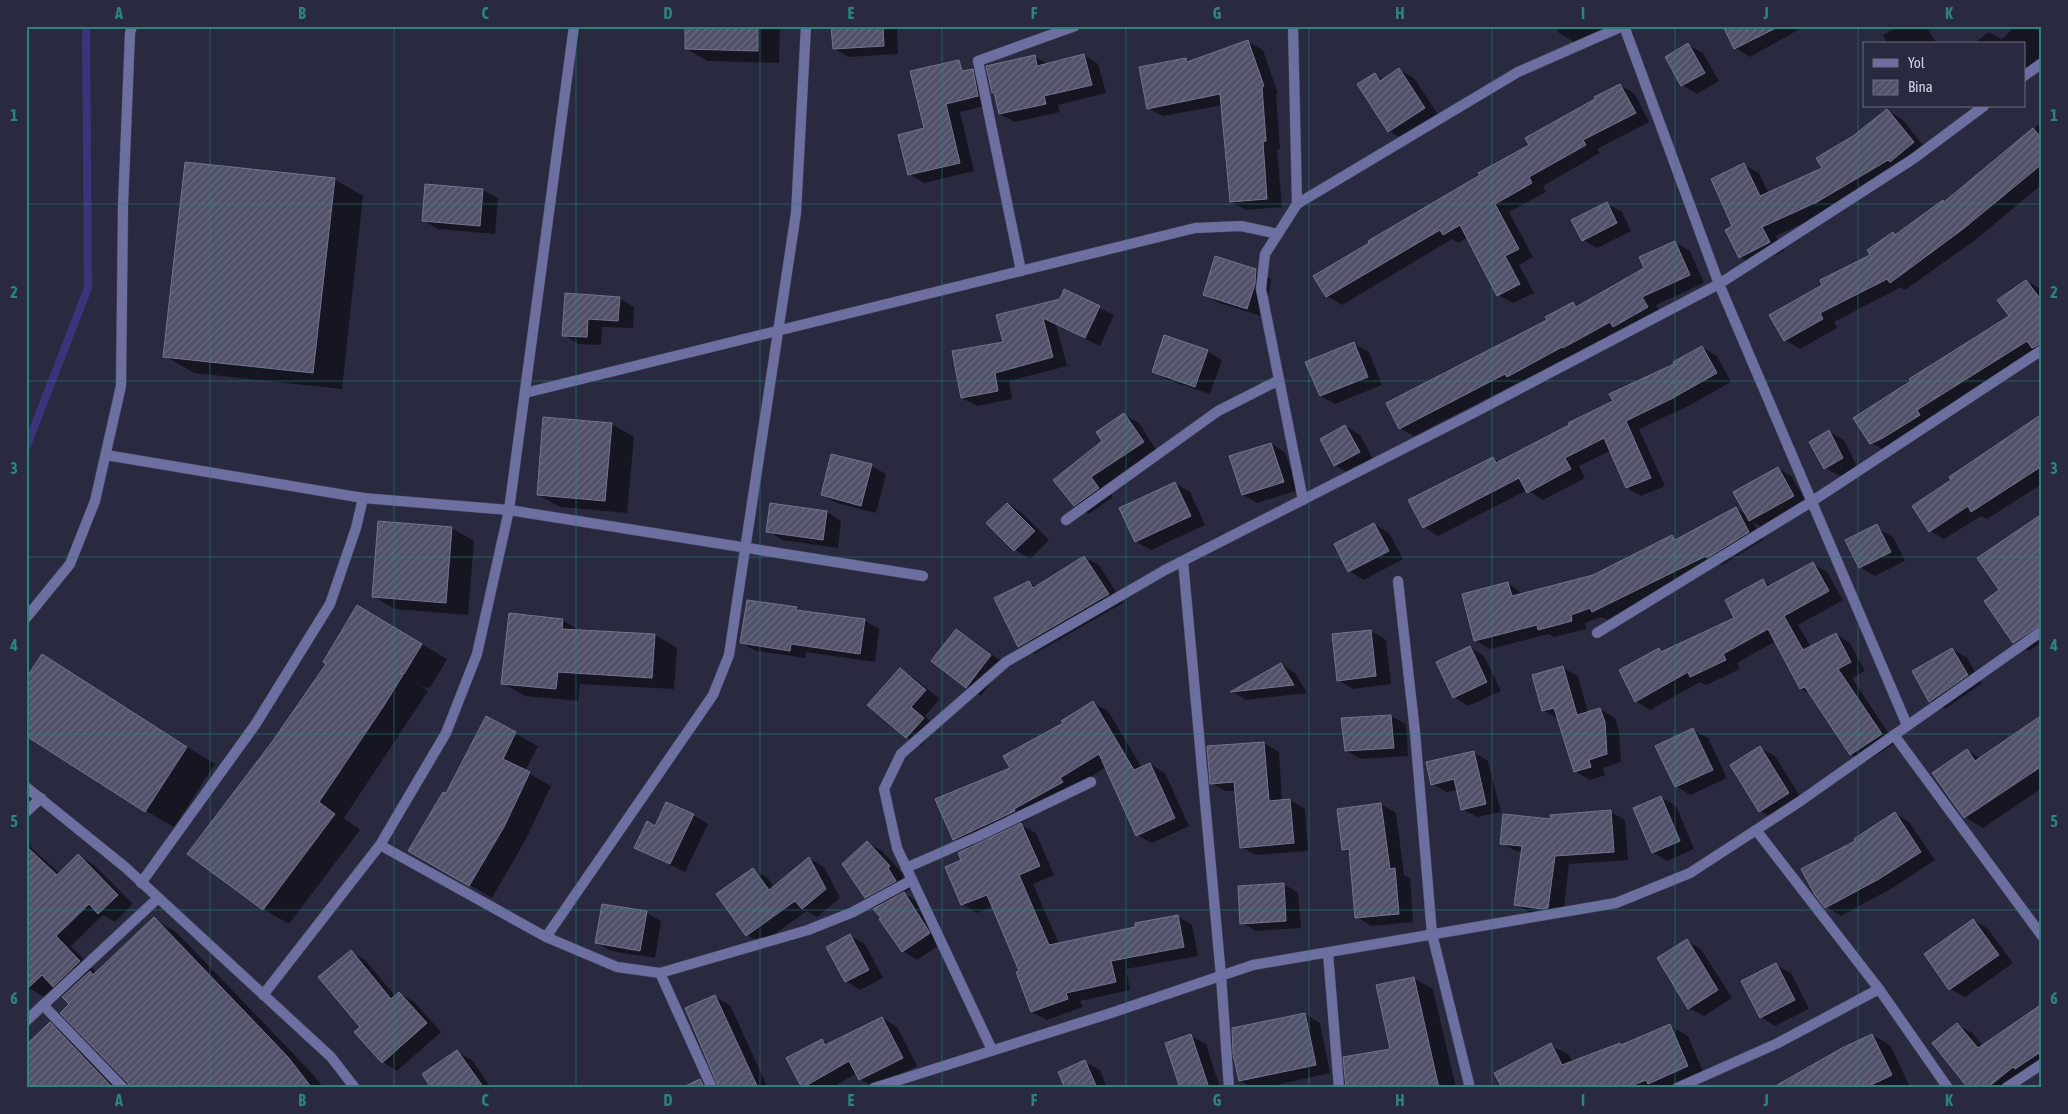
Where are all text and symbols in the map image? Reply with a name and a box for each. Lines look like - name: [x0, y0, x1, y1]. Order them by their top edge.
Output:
- text: A: [114, 4, 123, 22]
- text: B: [298, 4, 306, 22]
- text: C: [481, 4, 489, 22]
- text: D: [664, 4, 673, 22]
- text: E: [848, 4, 855, 22]
- text: F: [1031, 4, 1038, 22]
- text: G: [1213, 4, 1222, 22]
- text: H: [1395, 4, 1405, 22]
- text: I: [1581, 4, 1585, 22]
- text: J: [1762, 4, 1769, 22]
- text: K: [1945, 4, 1953, 22]
- legend: [1863, 42, 2026, 108]
- text: Yol: [1908, 54, 1925, 71]
- text: Bina: [1908, 78, 1933, 95]
- text: 1: [10, 106, 18, 124]
- text: 1: [2050, 106, 2058, 124]
- text: 2: [10, 283, 18, 301]
- text: 2: [2050, 283, 2058, 301]
- text: 3: [10, 459, 18, 477]
- text: 3: [2050, 459, 2058, 477]
- text: 4: [9, 636, 18, 654]
- text: 4: [2049, 636, 2058, 654]
- text: 5: [10, 812, 18, 830]
- text: 5: [2050, 812, 2058, 830]
- text: 6: [10, 989, 18, 1007]
- text: 6: [2050, 989, 2058, 1007]
- text: A: [114, 1091, 123, 1109]
- text: B: [298, 1091, 306, 1109]
- text: C: [481, 1091, 489, 1109]
- text: D: [664, 1091, 673, 1109]
- text: E: [848, 1091, 855, 1109]
- text: F: [1031, 1091, 1038, 1109]
- text: G: [1213, 1091, 1222, 1109]
- text: H: [1395, 1091, 1405, 1109]
- text: I: [1581, 1091, 1585, 1109]
- text: J: [1762, 1091, 1769, 1109]
- text: K: [1945, 1091, 1953, 1109]

